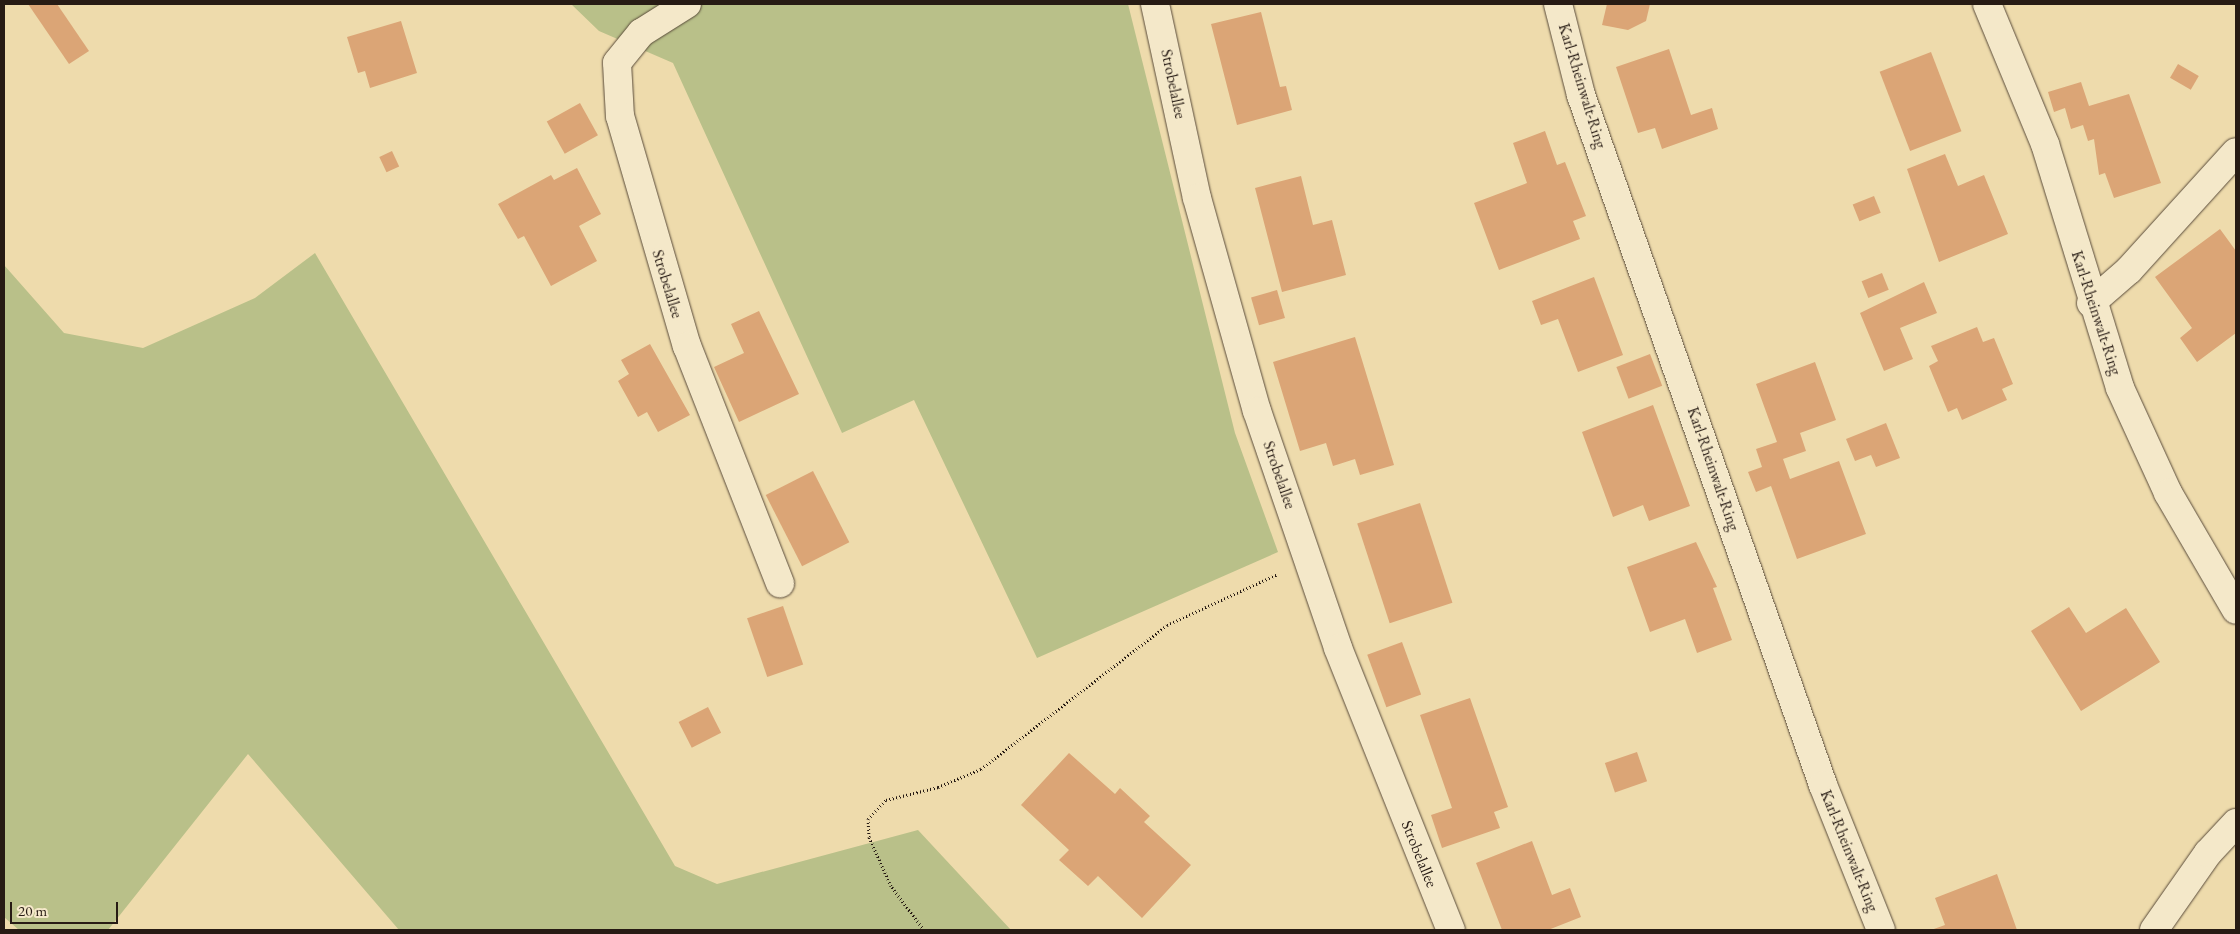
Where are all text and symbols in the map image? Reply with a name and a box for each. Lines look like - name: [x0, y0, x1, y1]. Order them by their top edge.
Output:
- street label: Karl-Rheinwalt-Ring: [1554, 21, 1610, 151]
- street label: Strobelallee: [1156, 48, 1190, 120]
- street label: Strobelallee: [648, 248, 686, 320]
- street label: Karl-Rheinwalt-Ring: [2067, 248, 2125, 378]
- street label: Karl-Rheinwalt-Ring: [1683, 405, 1743, 533]
- street label: Strobelallee: [1258, 439, 1300, 511]
- street label: Karl-Rheinwalt-Ring: [1816, 787, 1882, 915]
- street label: Strobelallee: [1397, 818, 1441, 890]
- scale bar: [12, 892, 120, 924]
- text: 20 m: [18, 901, 47, 920]

